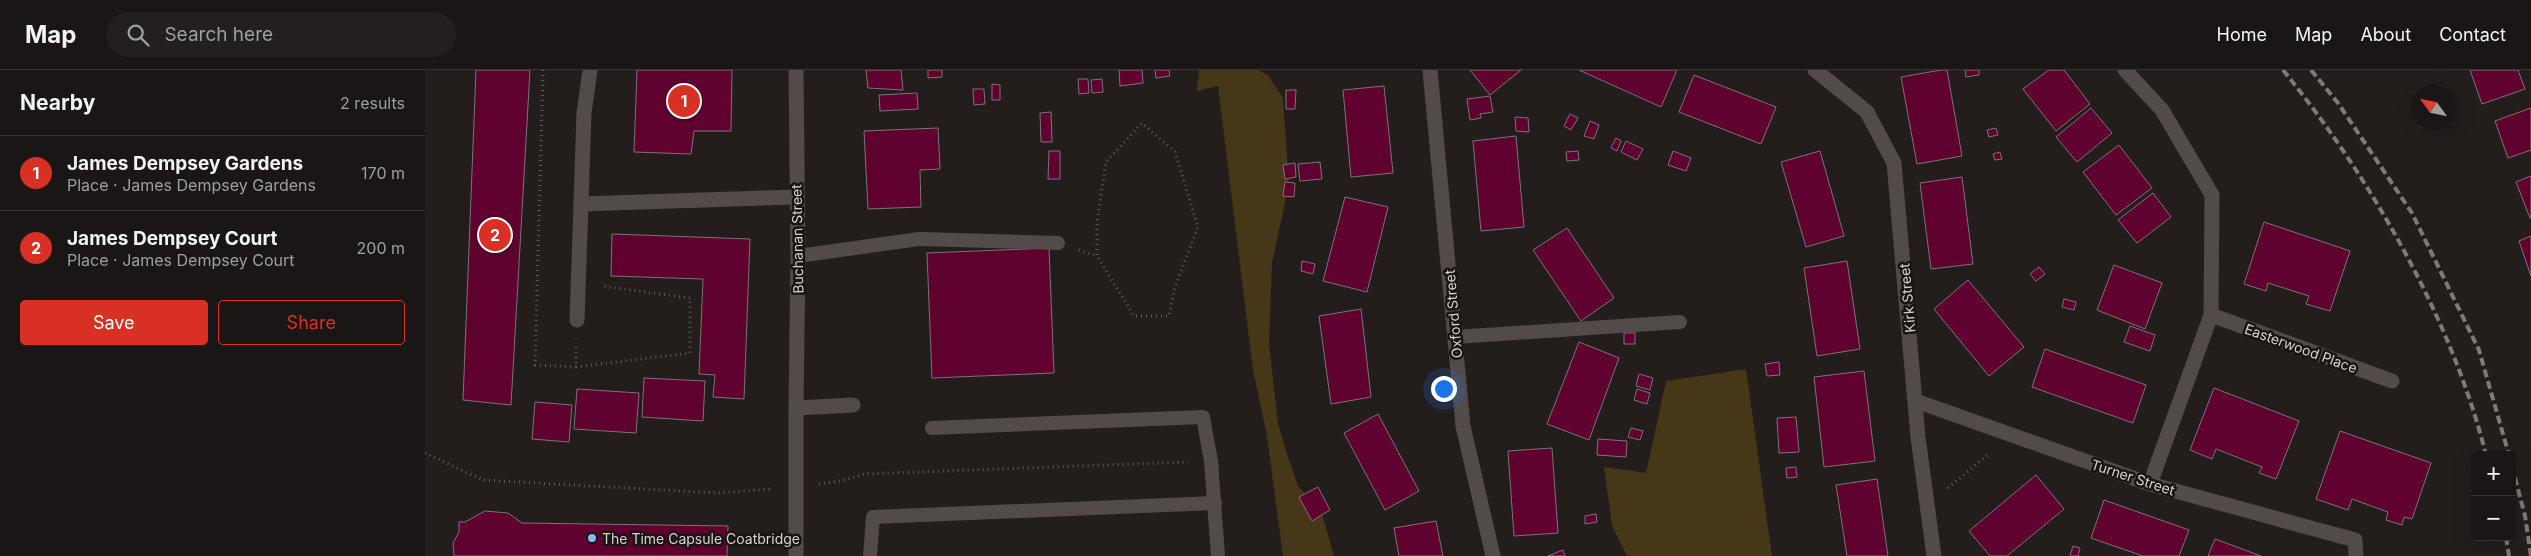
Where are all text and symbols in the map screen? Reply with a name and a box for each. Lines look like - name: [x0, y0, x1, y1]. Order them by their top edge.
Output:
- search box: [106, 12, 456, 57]
- text: Map: [25, 20, 76, 49]
- icon: search: [124, 21, 152, 49]
- text: Search here: [164, 23, 273, 46]
- text: Home: [2217, 24, 2267, 45]
- text: Map: [2295, 24, 2332, 45]
- text: About: [2360, 24, 2411, 45]
- text: Contact: [2439, 24, 2506, 45]
- pin: 1: [668, 82, 700, 120]
- north arrow: [2411, 85, 2456, 130]
- text: Nearby: [20, 90, 95, 115]
- text: 2 results: [340, 93, 405, 113]
- text: James Dempsey Gardens: [67, 152, 303, 175]
- text: 1: [33, 163, 39, 183]
- text: 170 m: [361, 163, 405, 183]
- text: Place · James Dempsey Gardens: [67, 175, 316, 195]
- street label: Buchanan Street: [788, 184, 806, 294]
- pin: 2: [479, 216, 511, 254]
- text: James Dempsey Court: [67, 227, 277, 250]
- text: 2: [31, 238, 41, 258]
- text: 200 m: [357, 238, 405, 258]
- text: Place · James Dempsey Court: [67, 250, 294, 270]
- street label: Kirk Street: [1895, 262, 1919, 333]
- street label: Oxford Street: [1441, 269, 1465, 359]
- button: Save: [20, 300, 208, 345]
- button: Share: [218, 300, 405, 345]
- street label: Easterwood Place: [2242, 320, 2360, 376]
- your location: [1431, 376, 1457, 402]
- map controls: [2471, 451, 2516, 541]
- button: +: [2471, 451, 2516, 496]
- street label: Turner Street: [2089, 455, 2177, 499]
- button: −: [2471, 496, 2516, 541]
- place label: The Time Capsule Coatbridge: [602, 530, 800, 547]
- marker: The Time Capsule Coatbridge: [586, 532, 598, 544]

